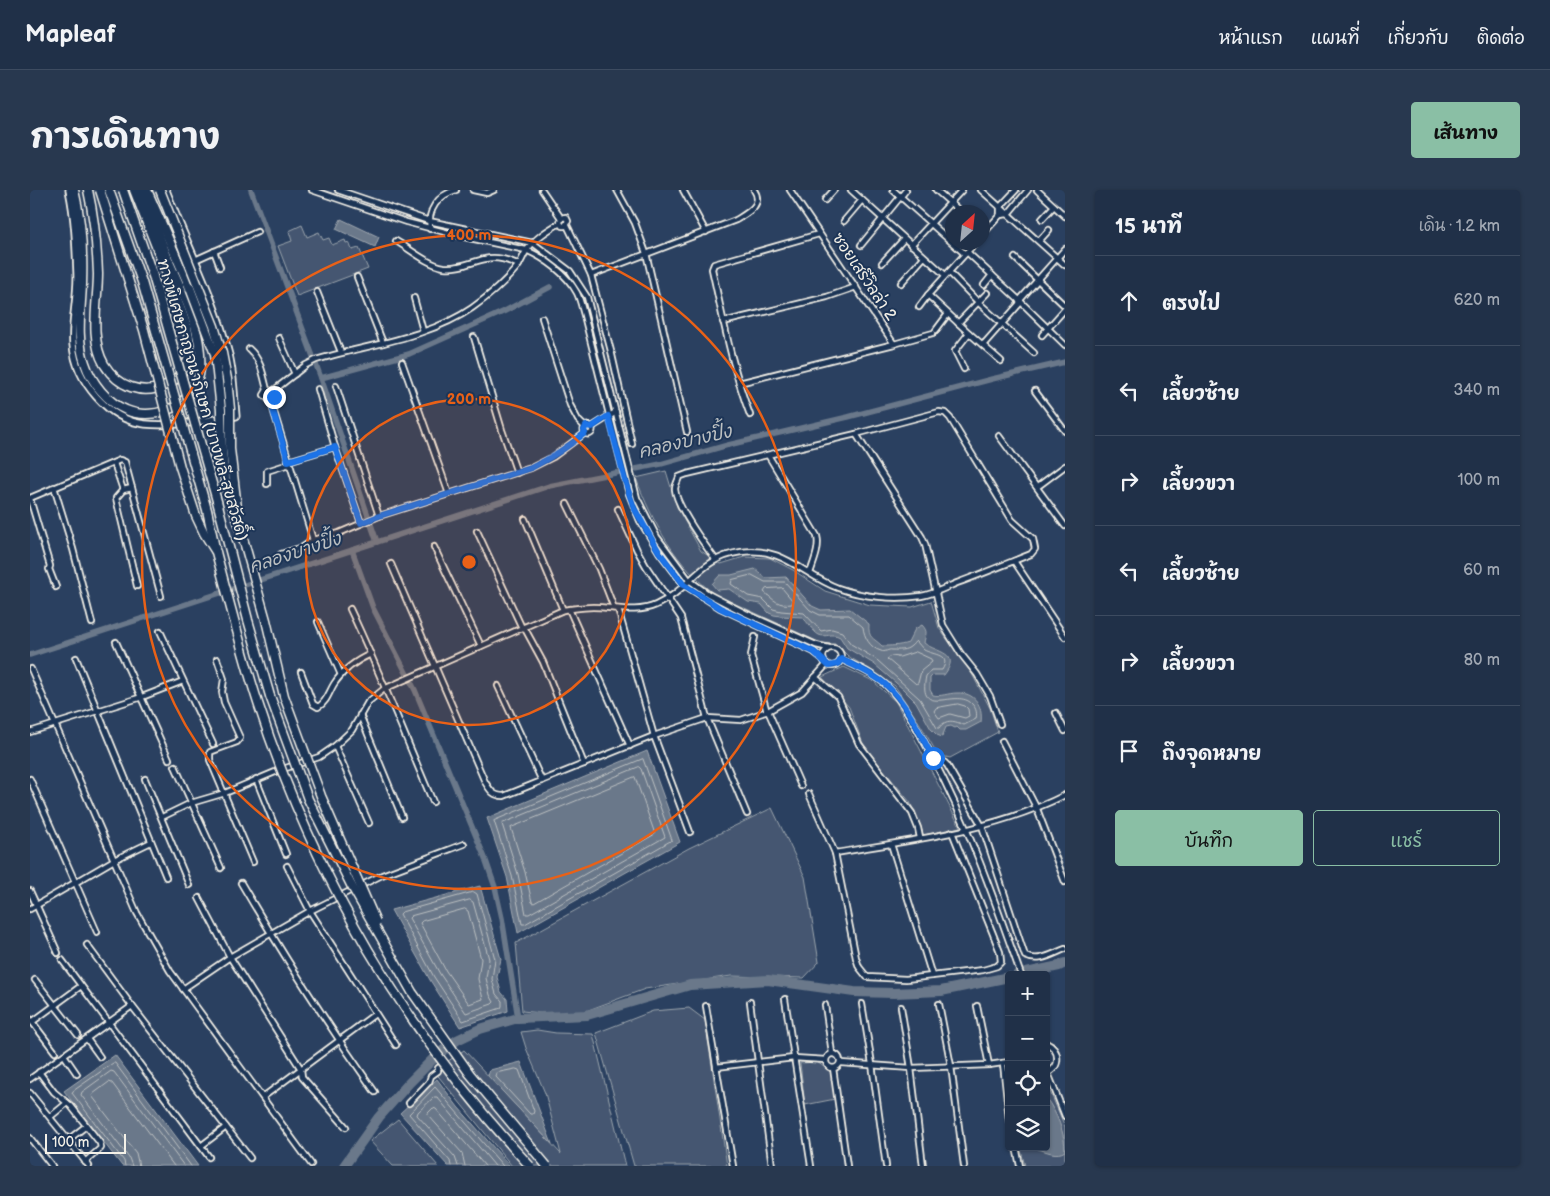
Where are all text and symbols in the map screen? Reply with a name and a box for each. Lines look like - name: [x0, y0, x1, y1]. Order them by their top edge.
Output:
- text: Mapleaf: [25, 20, 116, 49]
- text: หน้าแรก: [1219, 28, 1283, 49]
- text: แผนที่: [1311, 28, 1359, 49]
- text: เกี่ยวกับ: [1387, 28, 1449, 49]
- text: ติดต่อ: [1477, 28, 1525, 49]
- button: เส้นทาง: [1411, 102, 1520, 158]
- text: การเดินทาง: [30, 116, 220, 159]
- north arrow: [945, 205, 990, 250]
- text: 15 นาที: [1115, 214, 1182, 239]
- text: เดิน · 1.2 km: [1419, 217, 1500, 236]
- text: 400 m: [447, 226, 491, 245]
- street label: ซอยเสรีวิลล่า 2: [828, 228, 903, 325]
- street label: ทางพิเศษกาญจนาภิเษก (บางพลี-สุขสวัสดิ์): [151, 255, 258, 544]
- icon: ahead: [1115, 287, 1143, 315]
- text: 620 m: [1454, 291, 1500, 310]
- text: ตรงไป: [1162, 293, 1220, 316]
- icon: left: [1115, 377, 1143, 405]
- text: 340 m: [1453, 381, 1500, 400]
- text: เลี้ยวซ้าย: [1162, 383, 1239, 406]
- route end: [263, 386, 286, 409]
- text: 200 m: [447, 390, 491, 409]
- water label: คลองบางปิ้ง: [635, 415, 735, 463]
- icon: right: [1115, 467, 1143, 495]
- text: 100 m: [1457, 471, 1500, 490]
- text: เลี้ยวขวา: [1162, 473, 1235, 496]
- water label: คลองบางปิ้ง: [245, 522, 345, 578]
- centre of rings: [460, 553, 478, 571]
- icon: left: [1115, 557, 1143, 585]
- text: 60 m: [1463, 561, 1500, 580]
- text: เลี้ยวซ้าย: [1162, 563, 1239, 586]
- icon: right: [1115, 647, 1143, 675]
- text: 80 m: [1464, 651, 1500, 670]
- text: เลี้ยวขวา: [1162, 653, 1235, 676]
- icon: arrive: [1115, 737, 1143, 765]
- text: ถึงจุดหมาย: [1162, 743, 1261, 766]
- route start: [922, 747, 945, 770]
- button: บันทึก: [1115, 810, 1303, 866]
- button: แชร์: [1313, 810, 1500, 866]
- map controls: [1005, 971, 1050, 1151]
- button: +: [1005, 971, 1050, 1016]
- button: −: [1005, 1016, 1050, 1061]
- button: locate: [1005, 1061, 1050, 1106]
- button: layers: [1005, 1106, 1050, 1151]
- scale bar: [45, 1131, 126, 1154]
- text: 100 m: [52, 1134, 89, 1151]

